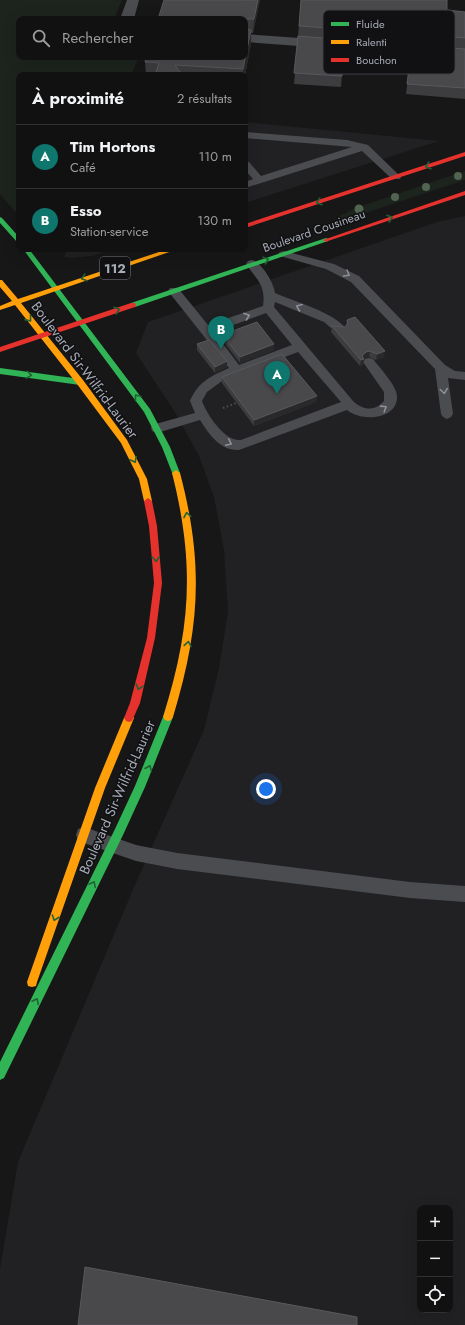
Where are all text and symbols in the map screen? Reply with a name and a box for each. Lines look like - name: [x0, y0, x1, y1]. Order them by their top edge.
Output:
- legend: [323, 10, 455, 74]
- search box: [16, 16, 248, 60]
- text: Fluide: [356, 16, 385, 32]
- icon: search: [30, 27, 52, 49]
- text: Rechercher: [62, 27, 134, 49]
- text: Ralenti: [356, 34, 387, 50]
- text: Bouchon: [356, 52, 397, 68]
- text: À proximité: [32, 86, 124, 110]
- text: 2 résultats: [177, 89, 232, 108]
- text: Tim Hortons: [70, 136, 155, 158]
- text: A: [40, 147, 50, 166]
- text: 110 m: [198, 147, 232, 166]
- text: Café: [70, 158, 96, 177]
- one-way arrow: [425, 162, 432, 170]
- one-way arrow: [315, 197, 322, 206]
- text: Esso: [70, 200, 102, 222]
- street label: Boulevard Cousineau: [260, 205, 368, 257]
- text: B: [41, 211, 49, 230]
- text: 130 m: [197, 211, 232, 230]
- one-way arrow: [386, 214, 393, 223]
- text: Station-service: [70, 222, 148, 241]
- one-way arrow: [263, 256, 270, 264]
- road number: 112: [100, 257, 130, 279]
- one-way arrow: [343, 270, 350, 277]
- one-way arrow: [81, 273, 88, 282]
- street label: Boulevard Sir-Wilfrid-Laurier: [27, 297, 143, 443]
- one-way arrow: [296, 304, 303, 312]
- one-way arrow: [113, 306, 120, 314]
- one-way arrow: [244, 312, 251, 320]
- one-way arrow: [24, 314, 31, 321]
- pin: B: [208, 316, 234, 349]
- pin: A: [264, 361, 290, 394]
- one-way arrow: [26, 370, 32, 379]
- one-way arrow: [439, 388, 448, 394]
- one-way arrow: [135, 394, 142, 401]
- one-way arrow: [379, 405, 386, 412]
- one-way arrow: [225, 438, 232, 446]
- one-way arrow: [129, 456, 137, 463]
- one-way arrow: [183, 512, 192, 518]
- one-way arrow: [152, 556, 161, 562]
- one-way arrow: [183, 641, 192, 647]
- one-way arrow: [135, 683, 144, 690]
- street label: Boulevard Sir-Wilfrid-Laurier: [74, 717, 160, 877]
- one-way arrow: [144, 764, 152, 771]
- your location: [256, 779, 276, 799]
- one-way arrow: [88, 881, 96, 889]
- one-way arrow: [51, 914, 59, 921]
- one-way arrow: [31, 998, 39, 1005]
- map controls: [417, 1205, 453, 1313]
- button: +: [417, 1205, 453, 1241]
- button: −: [417, 1241, 453, 1277]
- button: locate: [417, 1277, 453, 1313]

